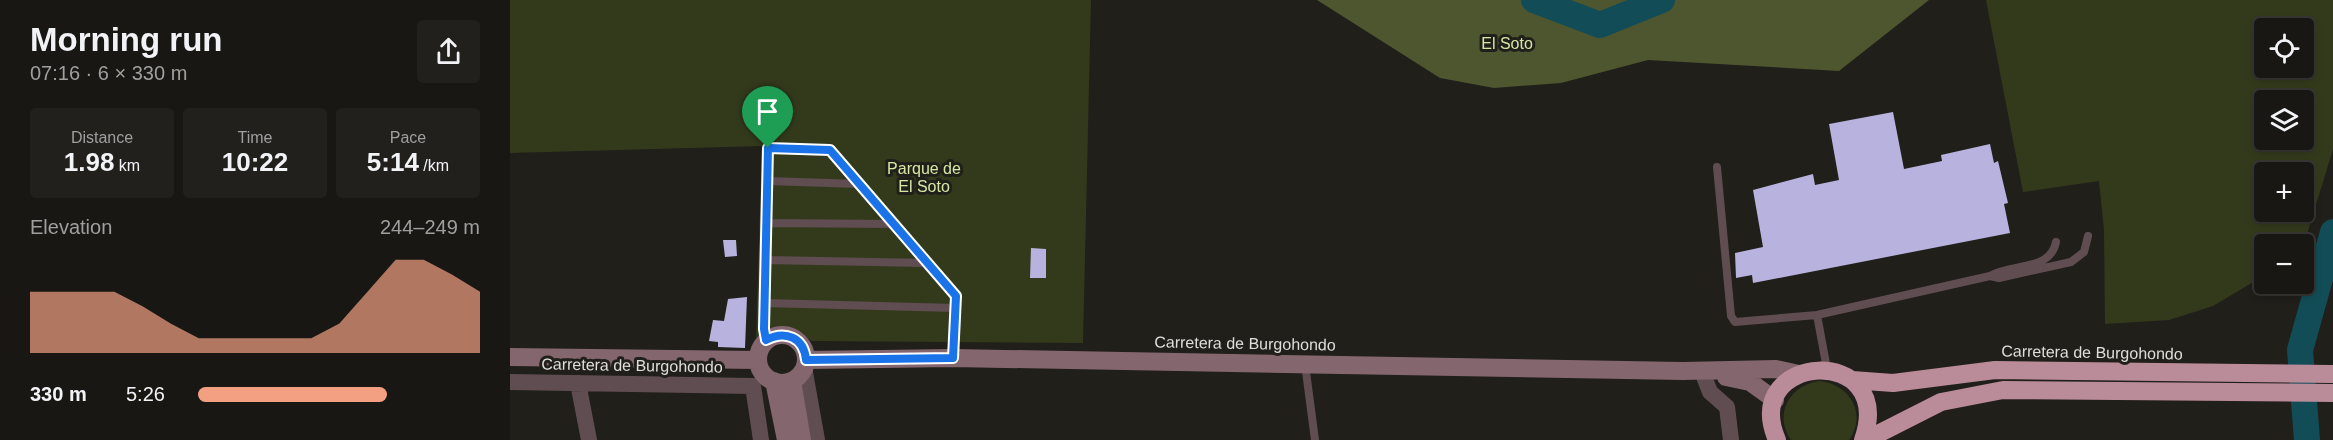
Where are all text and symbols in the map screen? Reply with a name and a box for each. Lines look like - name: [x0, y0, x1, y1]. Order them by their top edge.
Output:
- map controls: [2254, 18, 2314, 294]
- button: locate: [2254, 18, 2314, 78]
- button: share: [417, 20, 480, 83]
- text: Morning run: [30, 21, 222, 58]
- park label: El Soto: [1481, 35, 1533, 52]
- text: 07:16 · 6 × 330 m: [30, 62, 187, 84]
- pin: [742, 86, 793, 148]
- button: layers: [2254, 90, 2314, 150]
- icon: arrive: [751, 95, 784, 128]
- text: Distance: [71, 129, 133, 146]
- text: Time: [238, 129, 272, 146]
- text: Pace: [390, 129, 426, 146]
- text: 1.98: [64, 147, 114, 177]
- text: 10:22: [222, 147, 288, 177]
- text: 5:14: [367, 147, 419, 177]
- text: km: [114, 157, 140, 174]
- text: /km: [419, 157, 449, 174]
- park label: Parque de El Soto: [887, 160, 961, 195]
- button: +: [2254, 162, 2314, 222]
- text: Elevation: [30, 216, 112, 238]
- text: 244–249 m: [380, 216, 480, 238]
- button: −: [2254, 234, 2314, 294]
- street label: Carretera de Burgohondo: [1154, 333, 1336, 354]
- street label: Carretera de Burgohondo: [2001, 342, 2183, 363]
- street label: Carretera de Burgohondo: [541, 355, 723, 376]
- text: 330 m: [30, 383, 87, 405]
- text: 5:26: [126, 383, 165, 405]

